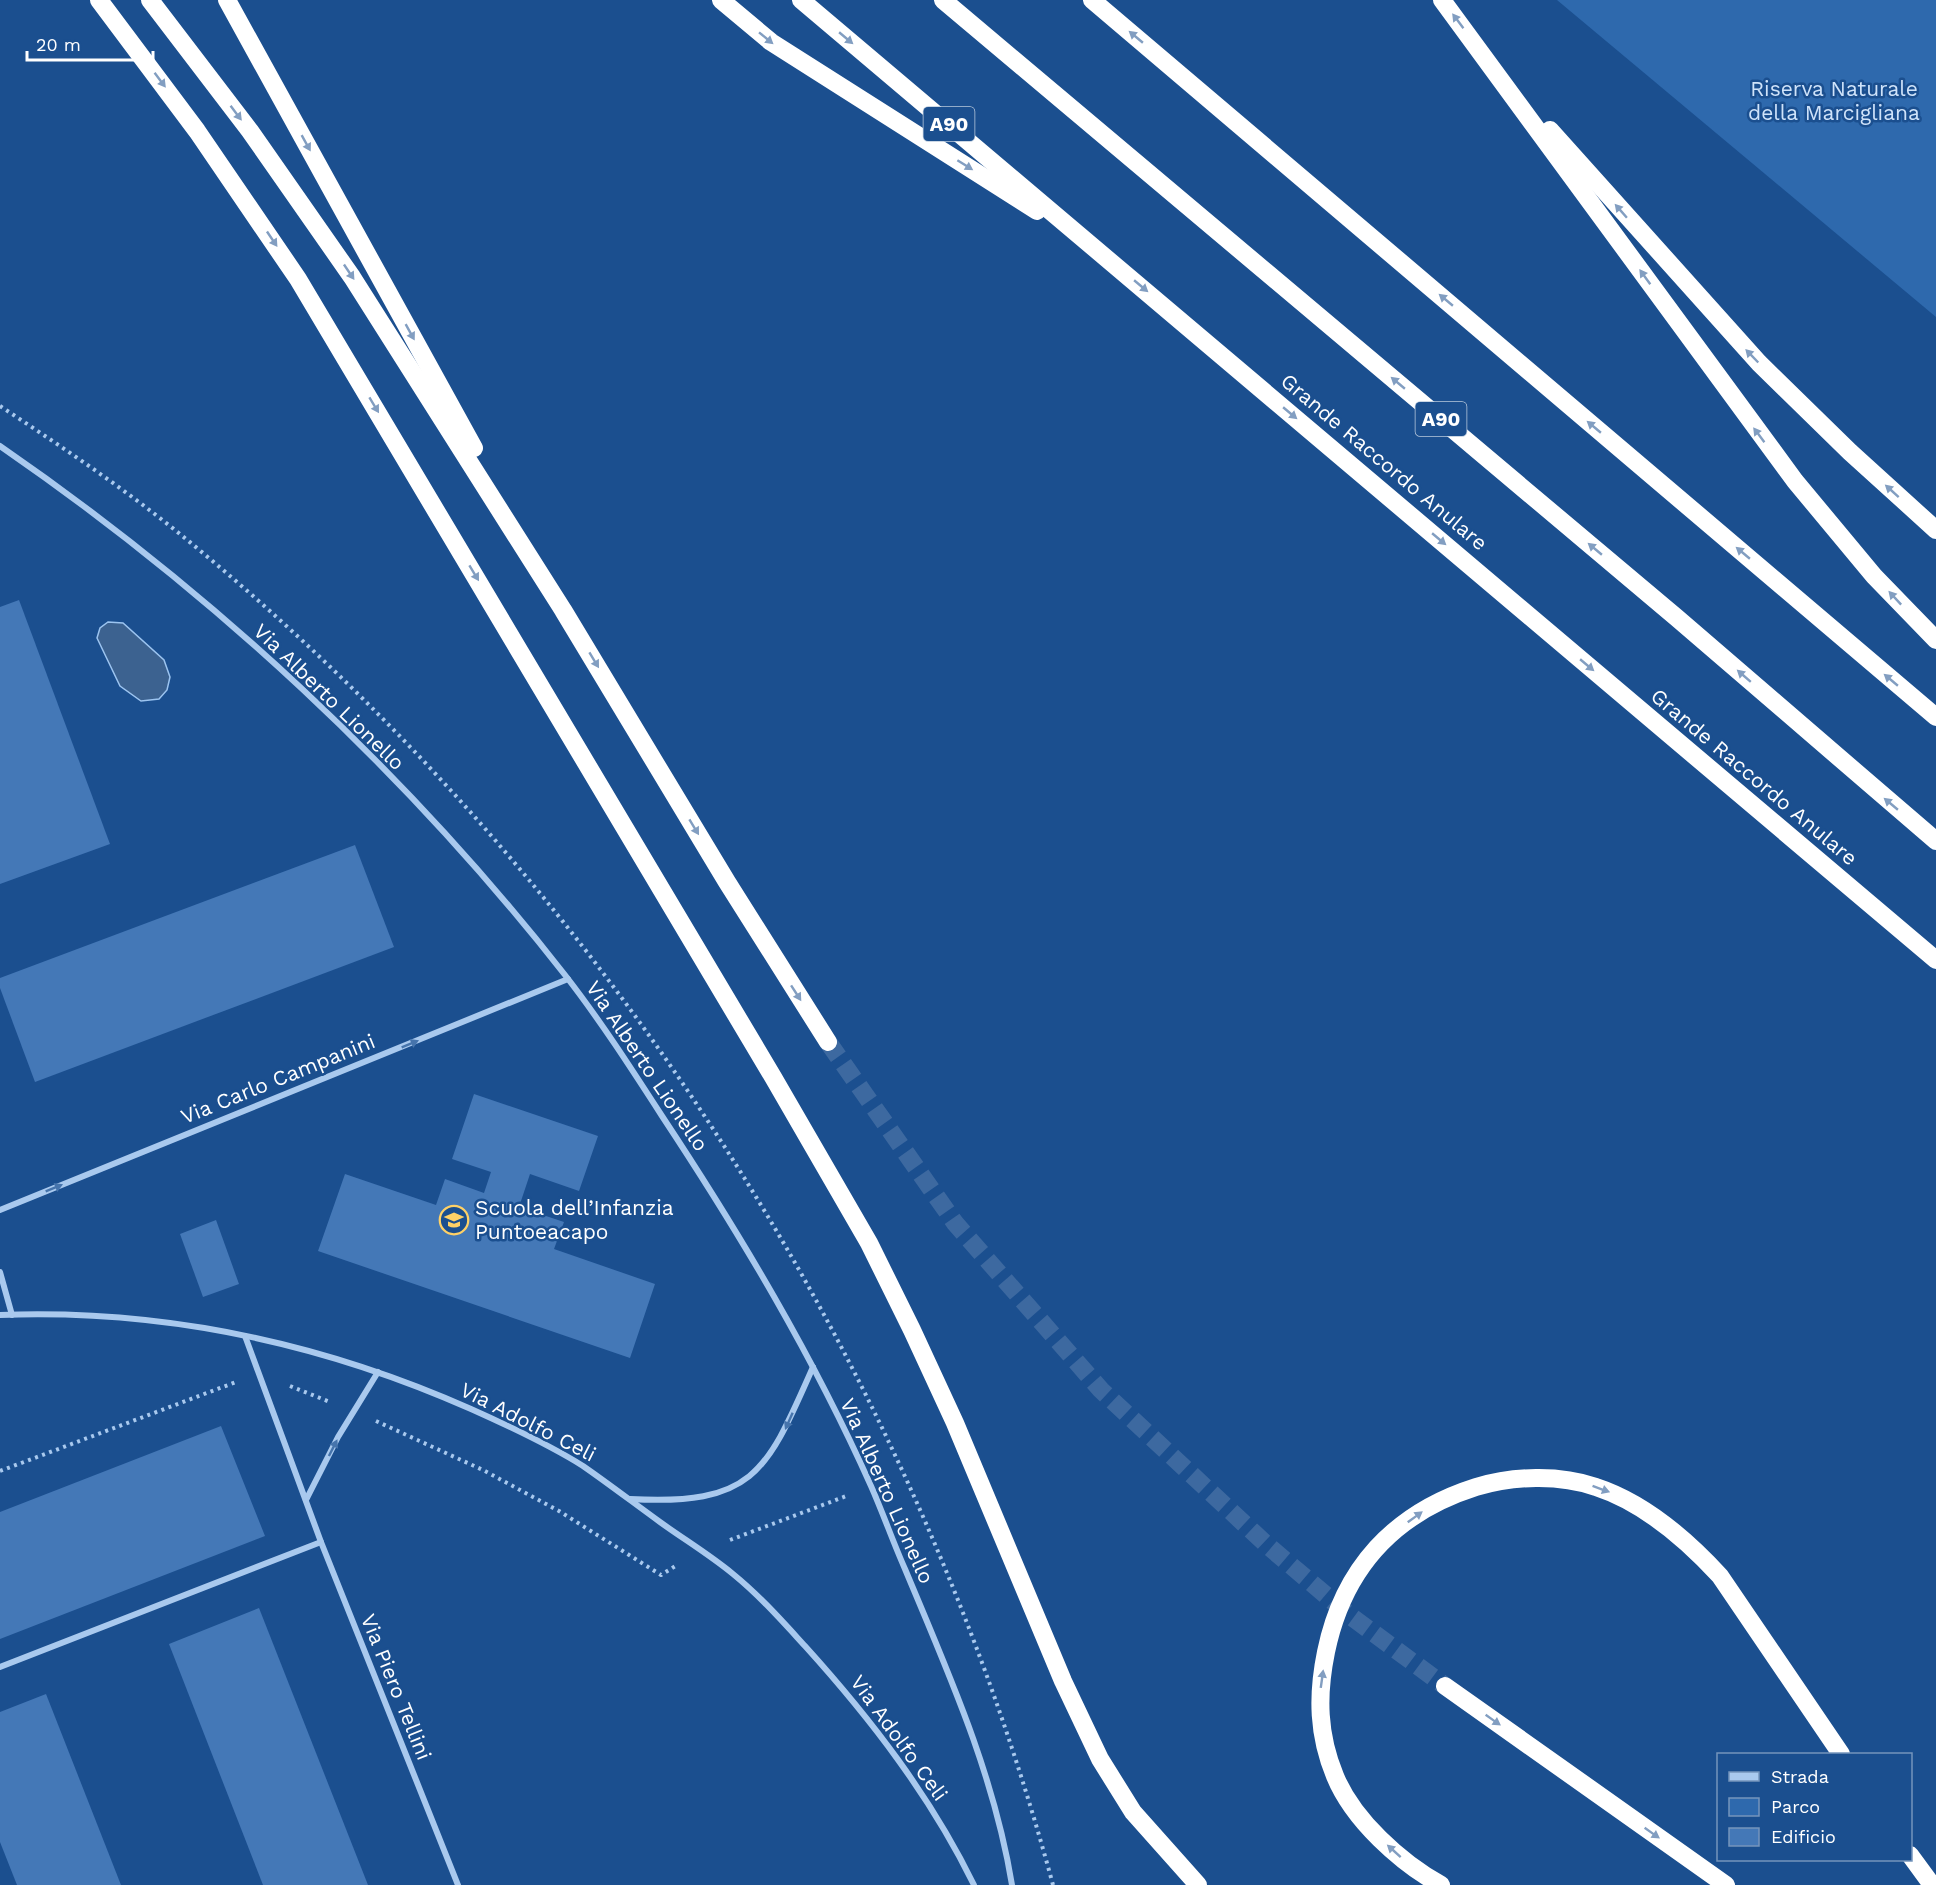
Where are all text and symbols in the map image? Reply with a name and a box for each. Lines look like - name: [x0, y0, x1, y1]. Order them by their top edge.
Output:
- one-way arrow: [1452, 14, 1464, 30]
- scale bar: [27, 24, 153, 62]
- one-way arrow: [1128, 30, 1144, 43]
- one-way arrow: [758, 31, 774, 44]
- one-way arrow: [838, 31, 854, 44]
- text: 20 m: [36, 34, 81, 55]
- one-way arrow: [153, 72, 166, 88]
- park label: Riserva Naturale della Marcigliana: [1748, 76, 1920, 125]
- one-way arrow: [230, 105, 243, 121]
- road number: A90: [924, 107, 974, 141]
- one-way arrow: [301, 135, 311, 152]
- one-way arrow: [957, 160, 973, 171]
- one-way arrow: [1615, 204, 1628, 219]
- one-way arrow: [266, 231, 278, 247]
- one-way arrow: [343, 264, 355, 280]
- one-way arrow: [1639, 270, 1651, 285]
- one-way arrow: [1133, 280, 1149, 293]
- one-way arrow: [1438, 294, 1454, 307]
- one-way arrow: [405, 324, 415, 341]
- one-way arrow: [1745, 348, 1759, 363]
- street label: Grande Raccordo Anulare: [1276, 368, 1493, 555]
- one-way arrow: [1391, 377, 1406, 390]
- one-way arrow: [368, 397, 379, 413]
- road number: A90: [1416, 402, 1466, 436]
- one-way arrow: [1282, 406, 1298, 419]
- one-way arrow: [1587, 421, 1602, 434]
- one-way arrow: [1754, 427, 1766, 442]
- one-way arrow: [1885, 484, 1900, 498]
- one-way arrow: [1431, 532, 1447, 545]
- one-way arrow: [1587, 543, 1603, 556]
- one-way arrow: [1736, 547, 1751, 560]
- one-way arrow: [469, 565, 480, 581]
- one-way arrow: [1888, 591, 1902, 606]
- street label: Via Alberto Lionello: [249, 618, 410, 775]
- one-way arrow: [588, 652, 599, 668]
- one-way arrow: [1579, 658, 1594, 671]
- one-way arrow: [1737, 670, 1752, 683]
- one-way arrow: [1883, 673, 1899, 686]
- street label: Grande Raccordo Anulare: [1646, 683, 1863, 870]
- one-way arrow: [1883, 797, 1899, 810]
- one-way arrow: [689, 819, 699, 836]
- street label: Via Alberto Lionello: [581, 976, 714, 1156]
- one-way arrow: [791, 985, 802, 1001]
- street label: Via Carlo Campanini: [177, 1028, 379, 1129]
- one-way arrow: [401, 1039, 419, 1048]
- one-way arrow: [46, 1183, 64, 1193]
- place label: Scuola dell’Infanzia Puntoeacapo: [475, 1195, 674, 1244]
- school or university icon: Scuola dell’Infanzia Puntoeacapo: [438, 1204, 470, 1236]
- street label: Via Adolfo Celi: [456, 1377, 600, 1467]
- street label: Via Alberto Lionello: [835, 1394, 940, 1587]
- one-way arrow: [784, 1412, 794, 1430]
- one-way arrow: [328, 1439, 338, 1456]
- one-way arrow: [1592, 1485, 1610, 1494]
- one-way arrow: [1407, 1511, 1423, 1523]
- street label: Via Piero Tellini: [356, 1610, 437, 1763]
- street label: Via Adolfo Celi: [845, 1670, 953, 1805]
- one-way arrow: [1317, 1670, 1326, 1689]
- one-way arrow: [1484, 1714, 1500, 1726]
- legend: [1717, 1753, 1912, 1861]
- text: Strada: [1771, 1766, 1829, 1787]
- text: Parco: [1771, 1796, 1820, 1817]
- text: Edificio: [1771, 1826, 1836, 1847]
- one-way arrow: [1644, 1827, 1660, 1838]
- one-way arrow: [1387, 1845, 1402, 1858]

